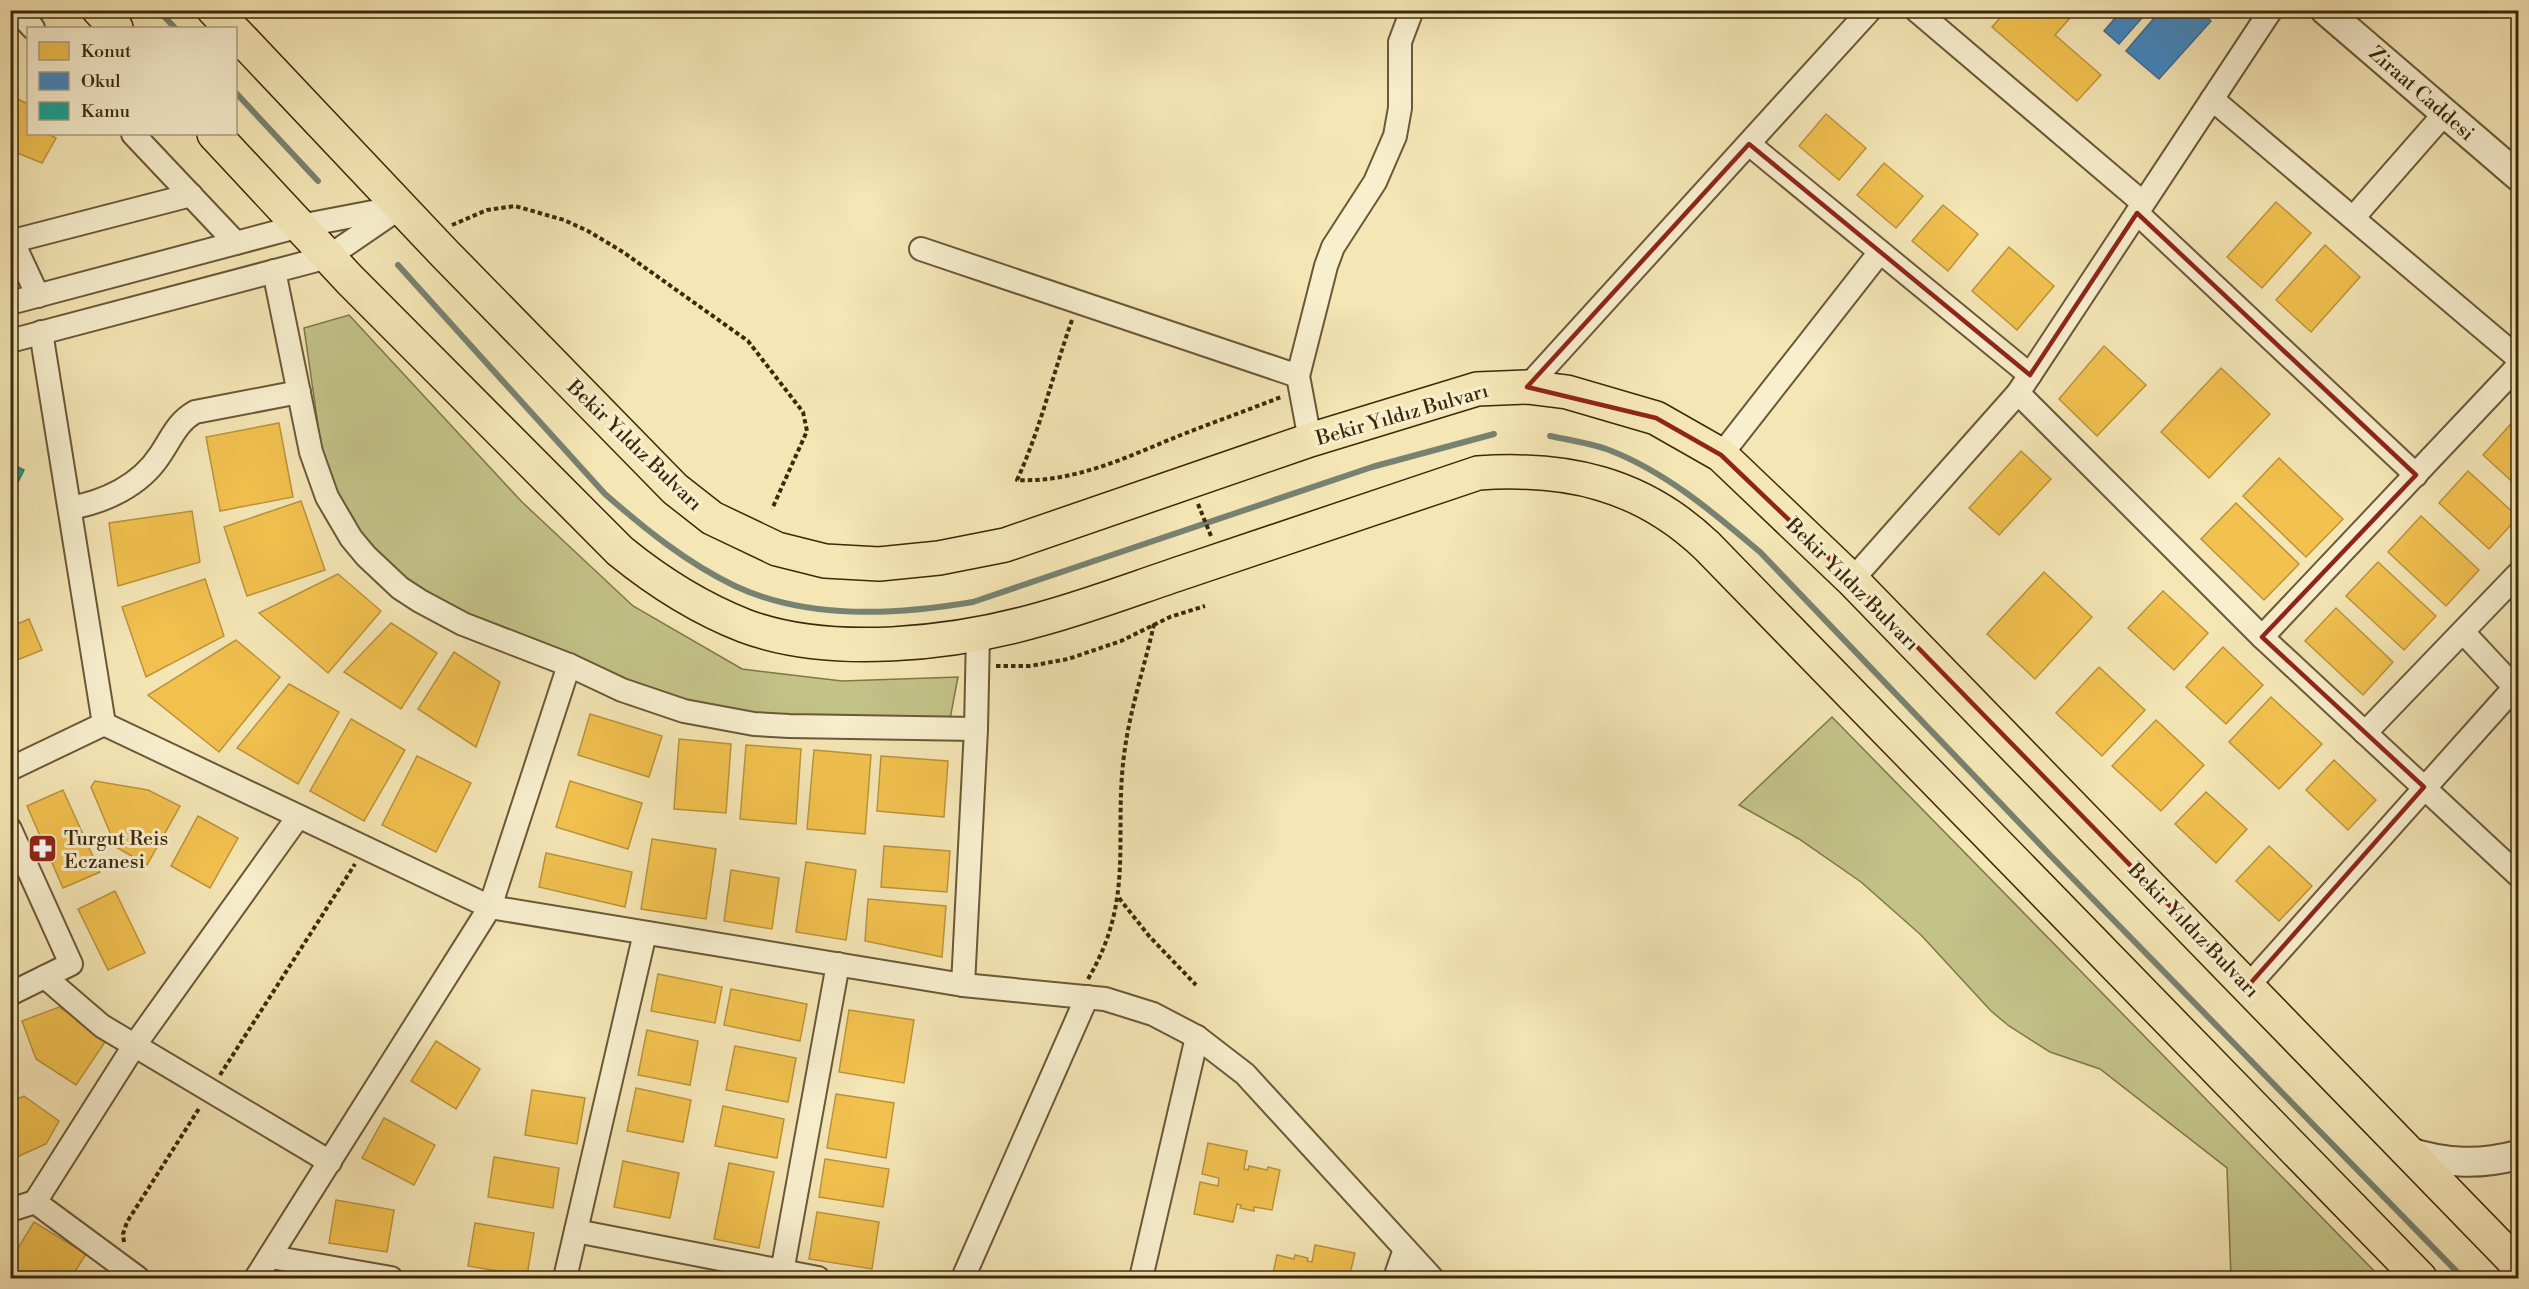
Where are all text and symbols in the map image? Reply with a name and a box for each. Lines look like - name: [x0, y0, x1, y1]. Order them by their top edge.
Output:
- legend: [27, 27, 237, 135]
- text: Konut: [81, 40, 132, 63]
- street label: Ziraat Caddesi: [2363, 42, 2479, 147]
- text: Okul: [81, 70, 121, 93]
- text: Kamu: [81, 100, 131, 123]
- street label: Bekir Yıldız Bulvarı: [561, 375, 707, 517]
- street label: Bekir Yıldız Bulvarı: [1312, 379, 1492, 452]
- street label: Bekir Yıldız Bulvarı: [1779, 513, 1924, 657]
- place label: Turgut Reis Eczanesi: [64, 827, 168, 875]
- pharmacy icon: Turgut Reis Eczanesi: [27, 833, 59, 865]
- street label: Bekir Yıldız Bulvarı: [2121, 858, 2264, 1004]

